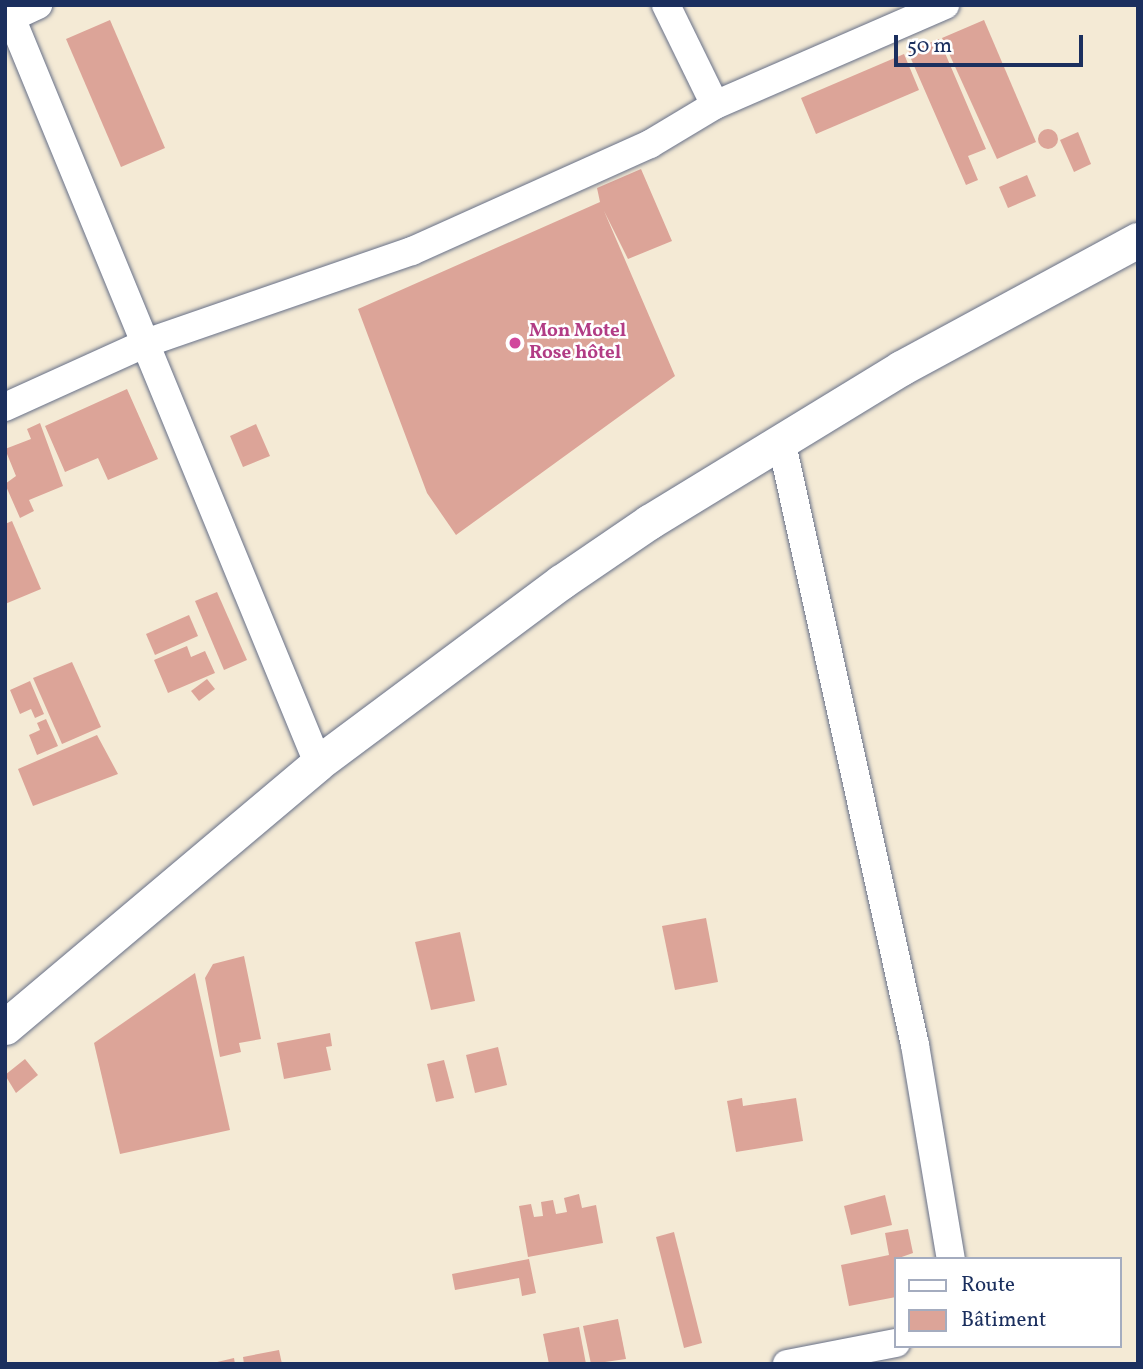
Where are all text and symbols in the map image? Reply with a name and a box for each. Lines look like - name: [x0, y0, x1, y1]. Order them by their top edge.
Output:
- scale bar: [898, 21, 1087, 65]
- text: 50 m: [907, 32, 952, 61]
- place label: Mon Motel Rose hôtel: [529, 321, 626, 365]
- marker: Mon Motel Rose hôtel: [507, 335, 523, 351]
- legend: [894, 1257, 1122, 1348]
- text: Route: [961, 1271, 1015, 1300]
- text: Bâtiment: [961, 1306, 1046, 1335]

